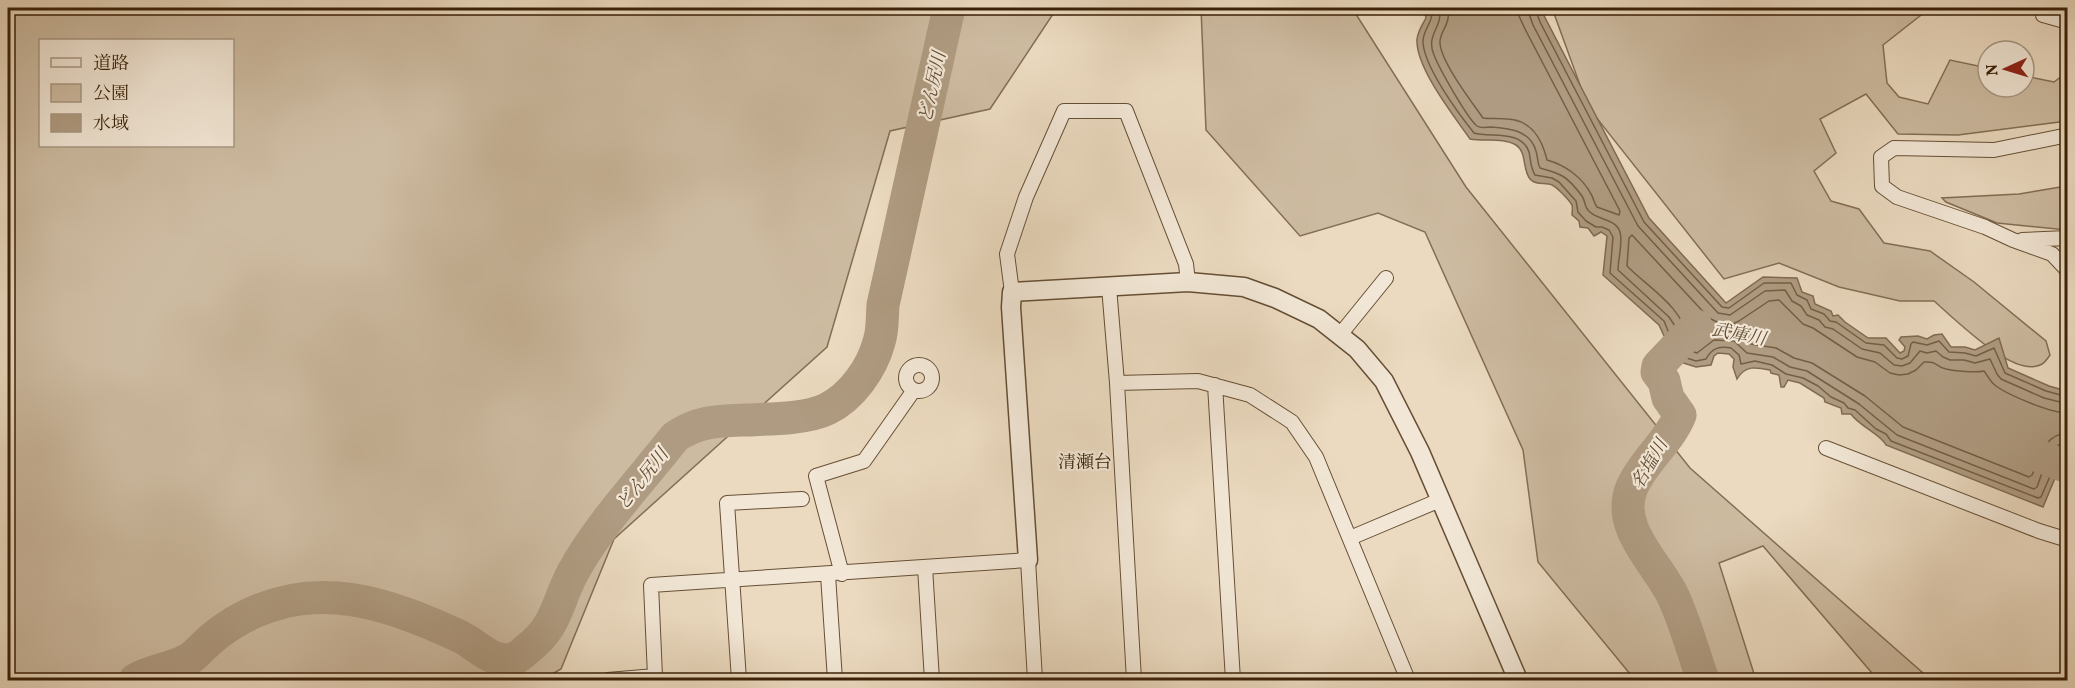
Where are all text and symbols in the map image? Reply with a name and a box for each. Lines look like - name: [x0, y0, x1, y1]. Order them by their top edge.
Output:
- legend: [39, 39, 234, 147]
- north arrow: [1976, 39, 2036, 99]
- water label: どん尻川: [914, 48, 954, 125]
- text: 道路: [93, 52, 129, 77]
- text: N: [1982, 63, 2004, 76]
- text: 公園: [93, 82, 129, 107]
- text: 水域: [93, 112, 129, 137]
- water label: 武庫川: [1710, 318, 1770, 353]
- water label: 名塩川: [1626, 433, 1676, 494]
- water label: どん尻川: [611, 442, 676, 516]
- district label: 清瀬台: [1058, 451, 1112, 476]

